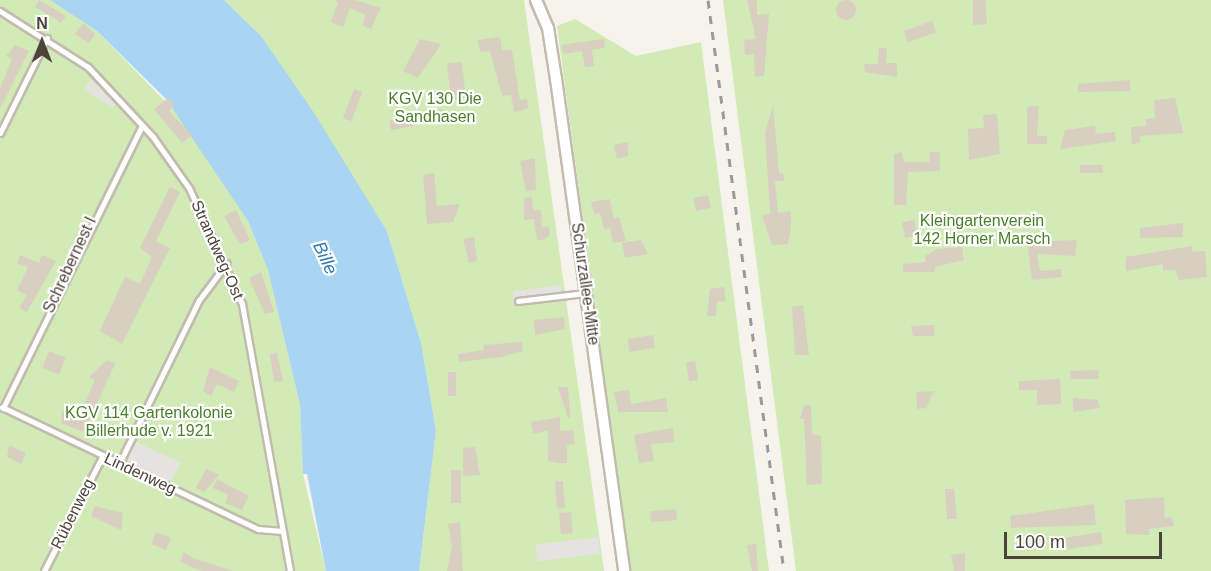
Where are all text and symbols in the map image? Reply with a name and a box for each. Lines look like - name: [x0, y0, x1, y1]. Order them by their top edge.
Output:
- north arrow: [12, 12, 72, 72]
- text: N: [36, 15, 48, 32]
- park label: KGV 130 Die Sandhasen: [388, 89, 482, 127]
- street label: Strandweg-Ost: [187, 197, 247, 303]
- park label: Kleingartenverein 142 Horner Marsch: [914, 211, 1050, 249]
- street label: Schrebernest I: [39, 214, 101, 316]
- street label: Schurzallee-Mitte: [567, 221, 603, 347]
- water label: Bille: [308, 238, 342, 278]
- park label: KGV 114 Gartenkolonie Billerhude v. 1921: [65, 403, 233, 441]
- street label: Lindenweg: [101, 449, 179, 499]
- street label: Rübenweg: [47, 476, 99, 552]
- scale bar: [1007, 520, 1164, 558]
- text: 100 m: [1015, 532, 1065, 552]

